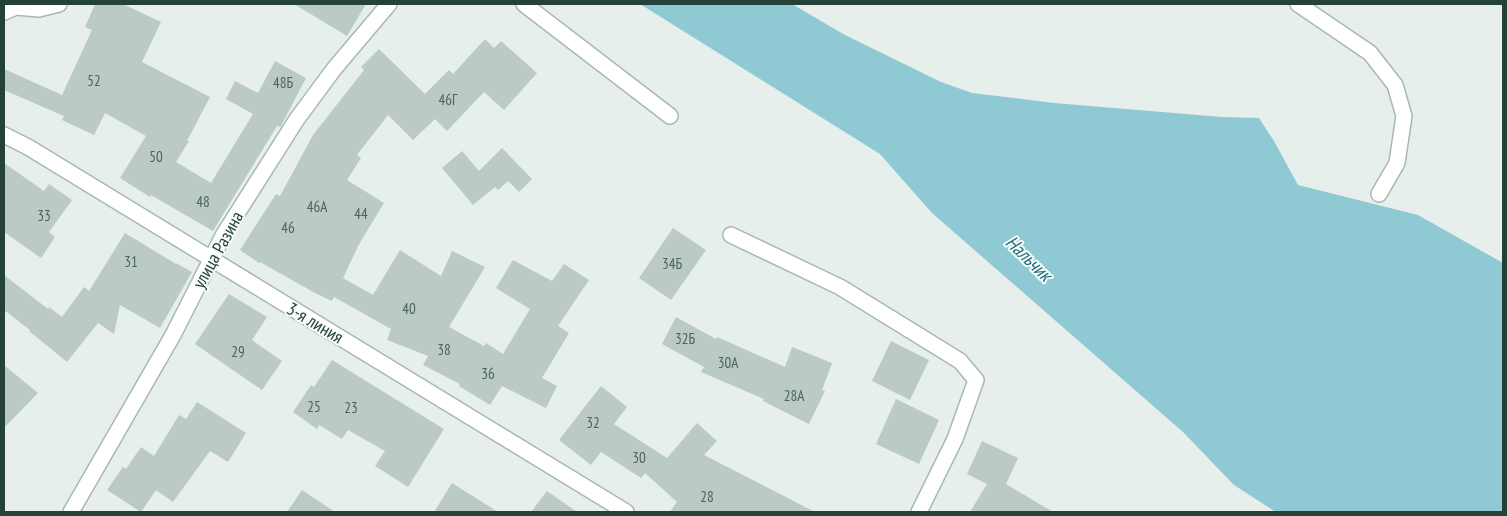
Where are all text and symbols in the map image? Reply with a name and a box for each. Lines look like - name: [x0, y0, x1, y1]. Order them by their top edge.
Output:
- house number: 52: [87, 71, 101, 90]
- house number: 48Б: [273, 73, 293, 92]
- house number: 46Г: [439, 90, 458, 109]
- house number: 50: [149, 147, 163, 166]
- house number: 48: [196, 192, 210, 211]
- house number: 46А: [307, 197, 328, 216]
- house number: 44: [354, 204, 368, 223]
- house number: 33: [37, 206, 51, 225]
- street label: улица Разина: [187, 207, 248, 292]
- house number: 46: [281, 218, 295, 237]
- water label: Нальчик: [1001, 230, 1059, 288]
- house number: 31: [124, 252, 138, 271]
- house number: 34Б: [662, 254, 682, 273]
- street label: 3-я линия: [283, 297, 348, 348]
- house number: 40: [402, 299, 416, 318]
- house number: 32Б: [675, 329, 695, 348]
- house number: 38: [437, 340, 451, 359]
- house number: 29: [231, 342, 245, 361]
- house number: 30А: [718, 353, 739, 372]
- house number: 36: [481, 364, 495, 383]
- house number: 28А: [784, 386, 805, 405]
- house number: 25: [307, 397, 321, 416]
- house number: 23: [344, 398, 358, 417]
- house number: 32: [586, 413, 600, 432]
- house number: 30: [632, 448, 646, 467]
- house number: 28: [700, 487, 714, 506]

